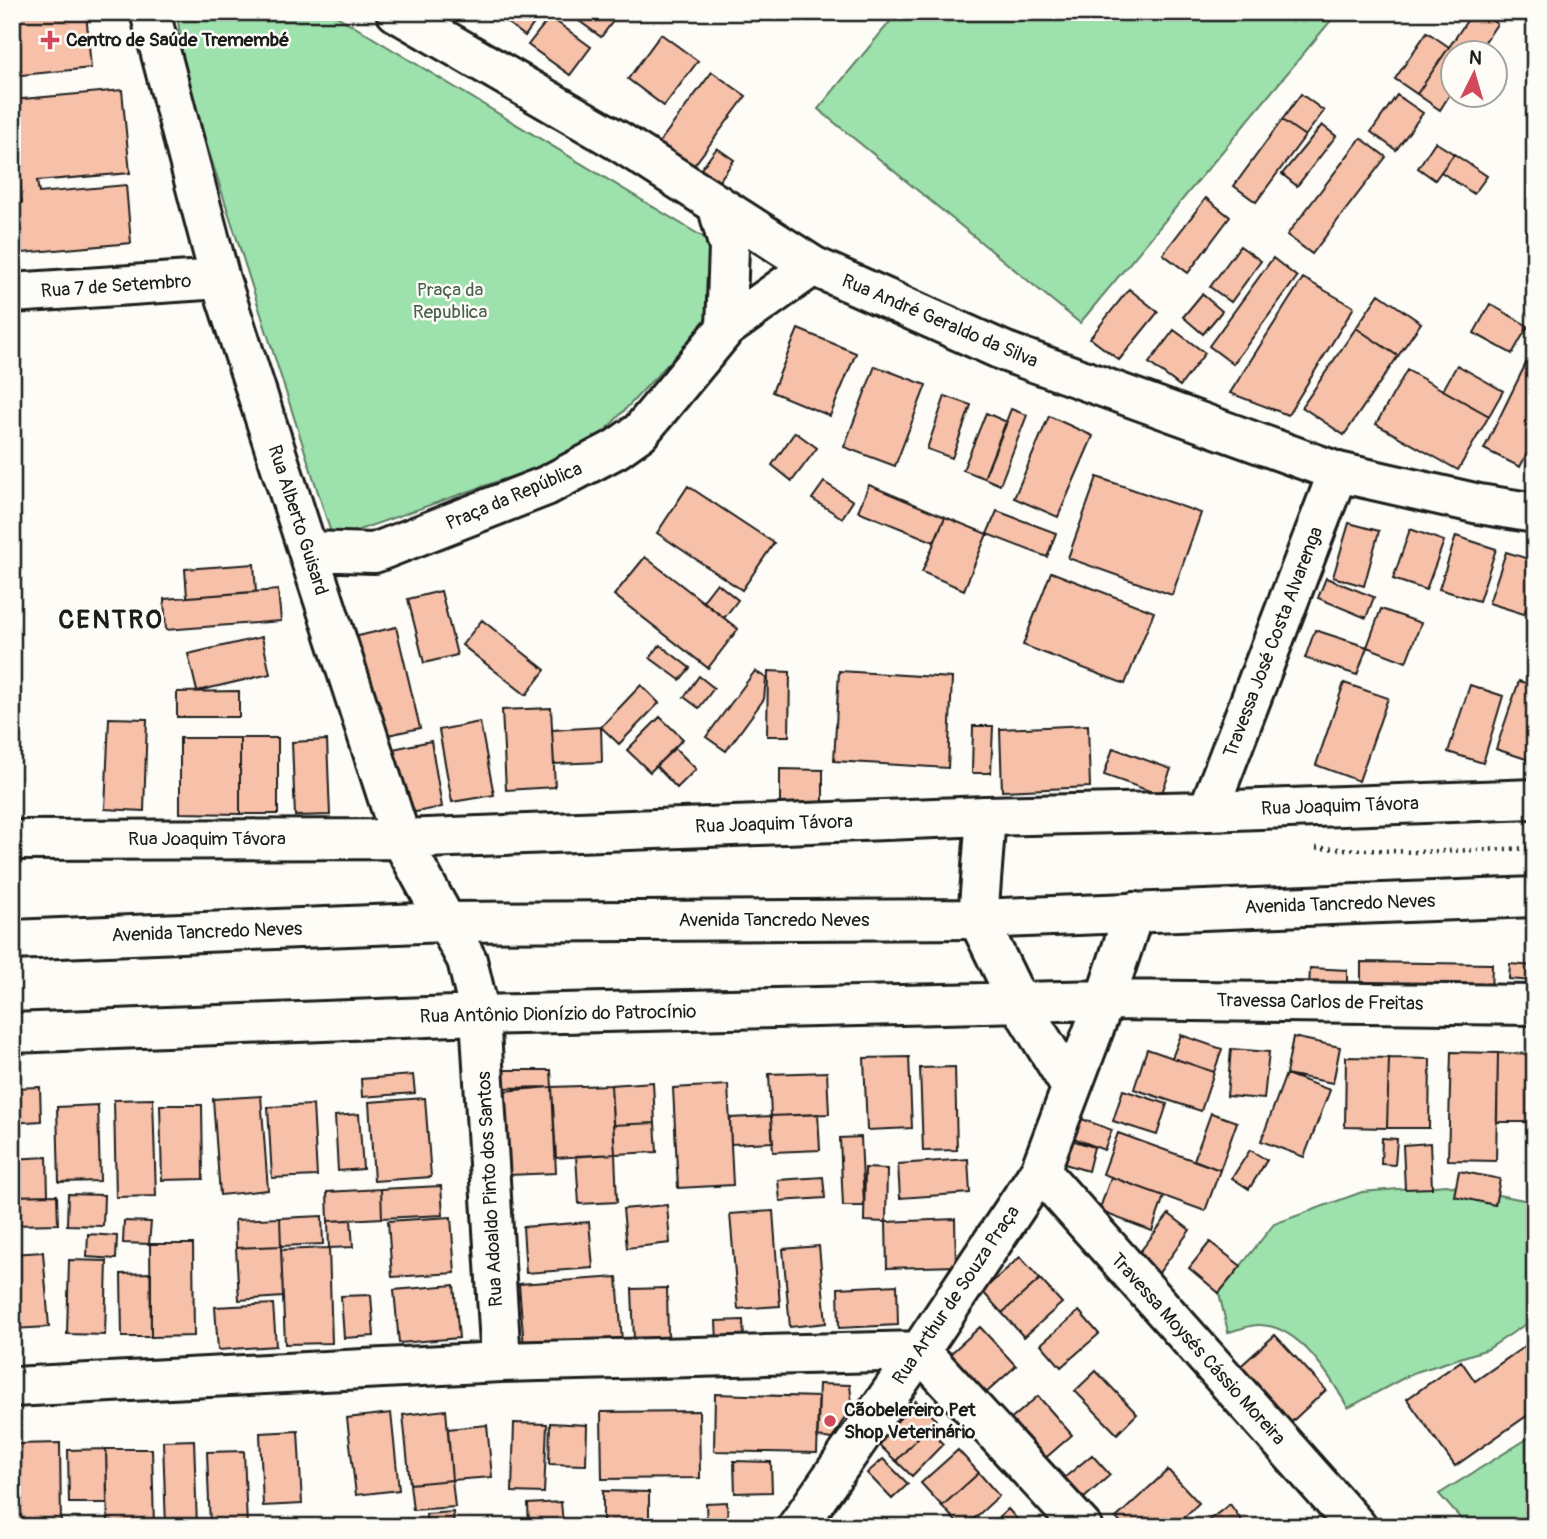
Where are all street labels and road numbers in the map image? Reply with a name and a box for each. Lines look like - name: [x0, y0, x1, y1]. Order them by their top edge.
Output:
- street label: Rua 7 de Setembro: [40, 269, 192, 303]
- street label: Rua André Geraldo da Silva: [838, 269, 1042, 373]
- street label: Rua Alberto Guisard: [262, 442, 334, 598]
- street label: Praça da República: [442, 456, 586, 536]
- street label: Travessa José Costa Alvarenga: [1218, 523, 1328, 761]
- street label: Rua Joaquim Távora: [1261, 791, 1419, 821]
- street label: Rua Joaquim Távora: [695, 809, 853, 839]
- street label: Rua Joaquim Távora: [128, 827, 286, 851]
- street label: Avenida Tancredo Neves: [1244, 889, 1436, 919]
- street label: Avenida Tancredo Neves: [679, 908, 870, 932]
- street label: Avenida Tancredo Neves: [111, 917, 303, 947]
- street label: Travessa Carlos de Freitas: [1216, 988, 1424, 1016]
- street label: Rua Antônio Dionízio do Patrocínio: [419, 1000, 697, 1028]
- street label: Rua Adoaldo Pinto dos Santos: [472, 1070, 508, 1307]
- street label: Rua Arthur de Souza Praça: [887, 1201, 1025, 1389]
- street label: Travessa Moysés Cássio Moreira: [1105, 1248, 1291, 1450]

